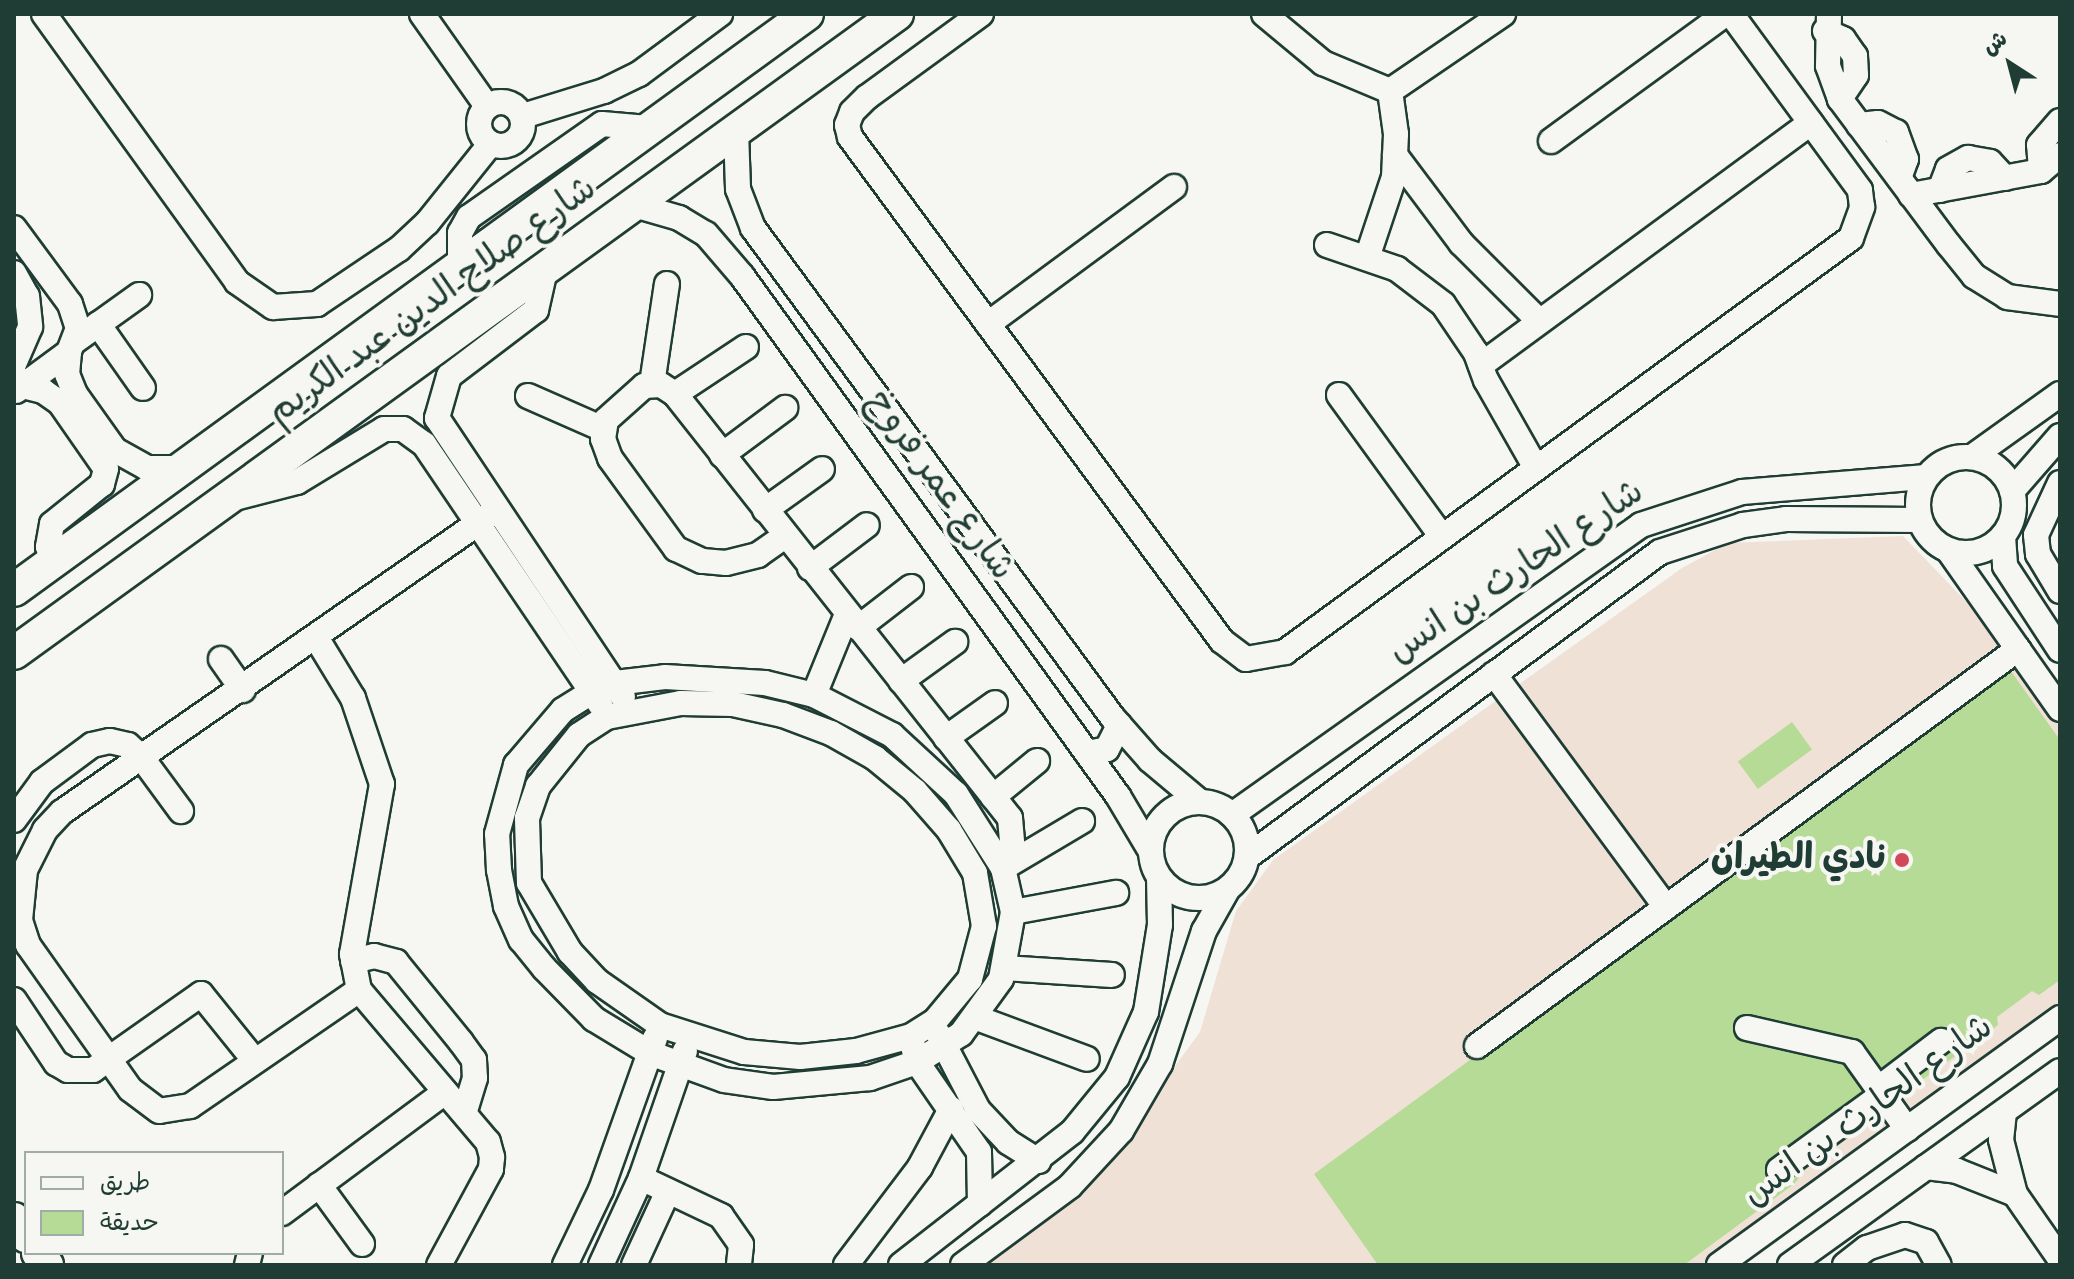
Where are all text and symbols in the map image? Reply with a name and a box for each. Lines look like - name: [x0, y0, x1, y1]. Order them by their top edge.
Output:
- north arrow: [1970, 24, 2050, 104]
- text: ش: [1977, 25, 2015, 65]
- street label: شارع صلاح الدين عبد الكريم: [260, 168, 606, 436]
- street label: شارع عمر فروخ: [855, 382, 1023, 590]
- street label: شارع الحارث بن انس: [1381, 472, 1653, 674]
- place label: نادي الطيران: [1711, 838, 1886, 882]
- marker: نادي الطيران: [1893, 851, 1911, 869]
- street label: شارع الحارث بن انس: [1736, 1007, 2002, 1217]
- legend: [24, 1151, 284, 1255]
- text: طريق: [100, 1167, 150, 1202]
- text: حديقة: [100, 1207, 159, 1242]

